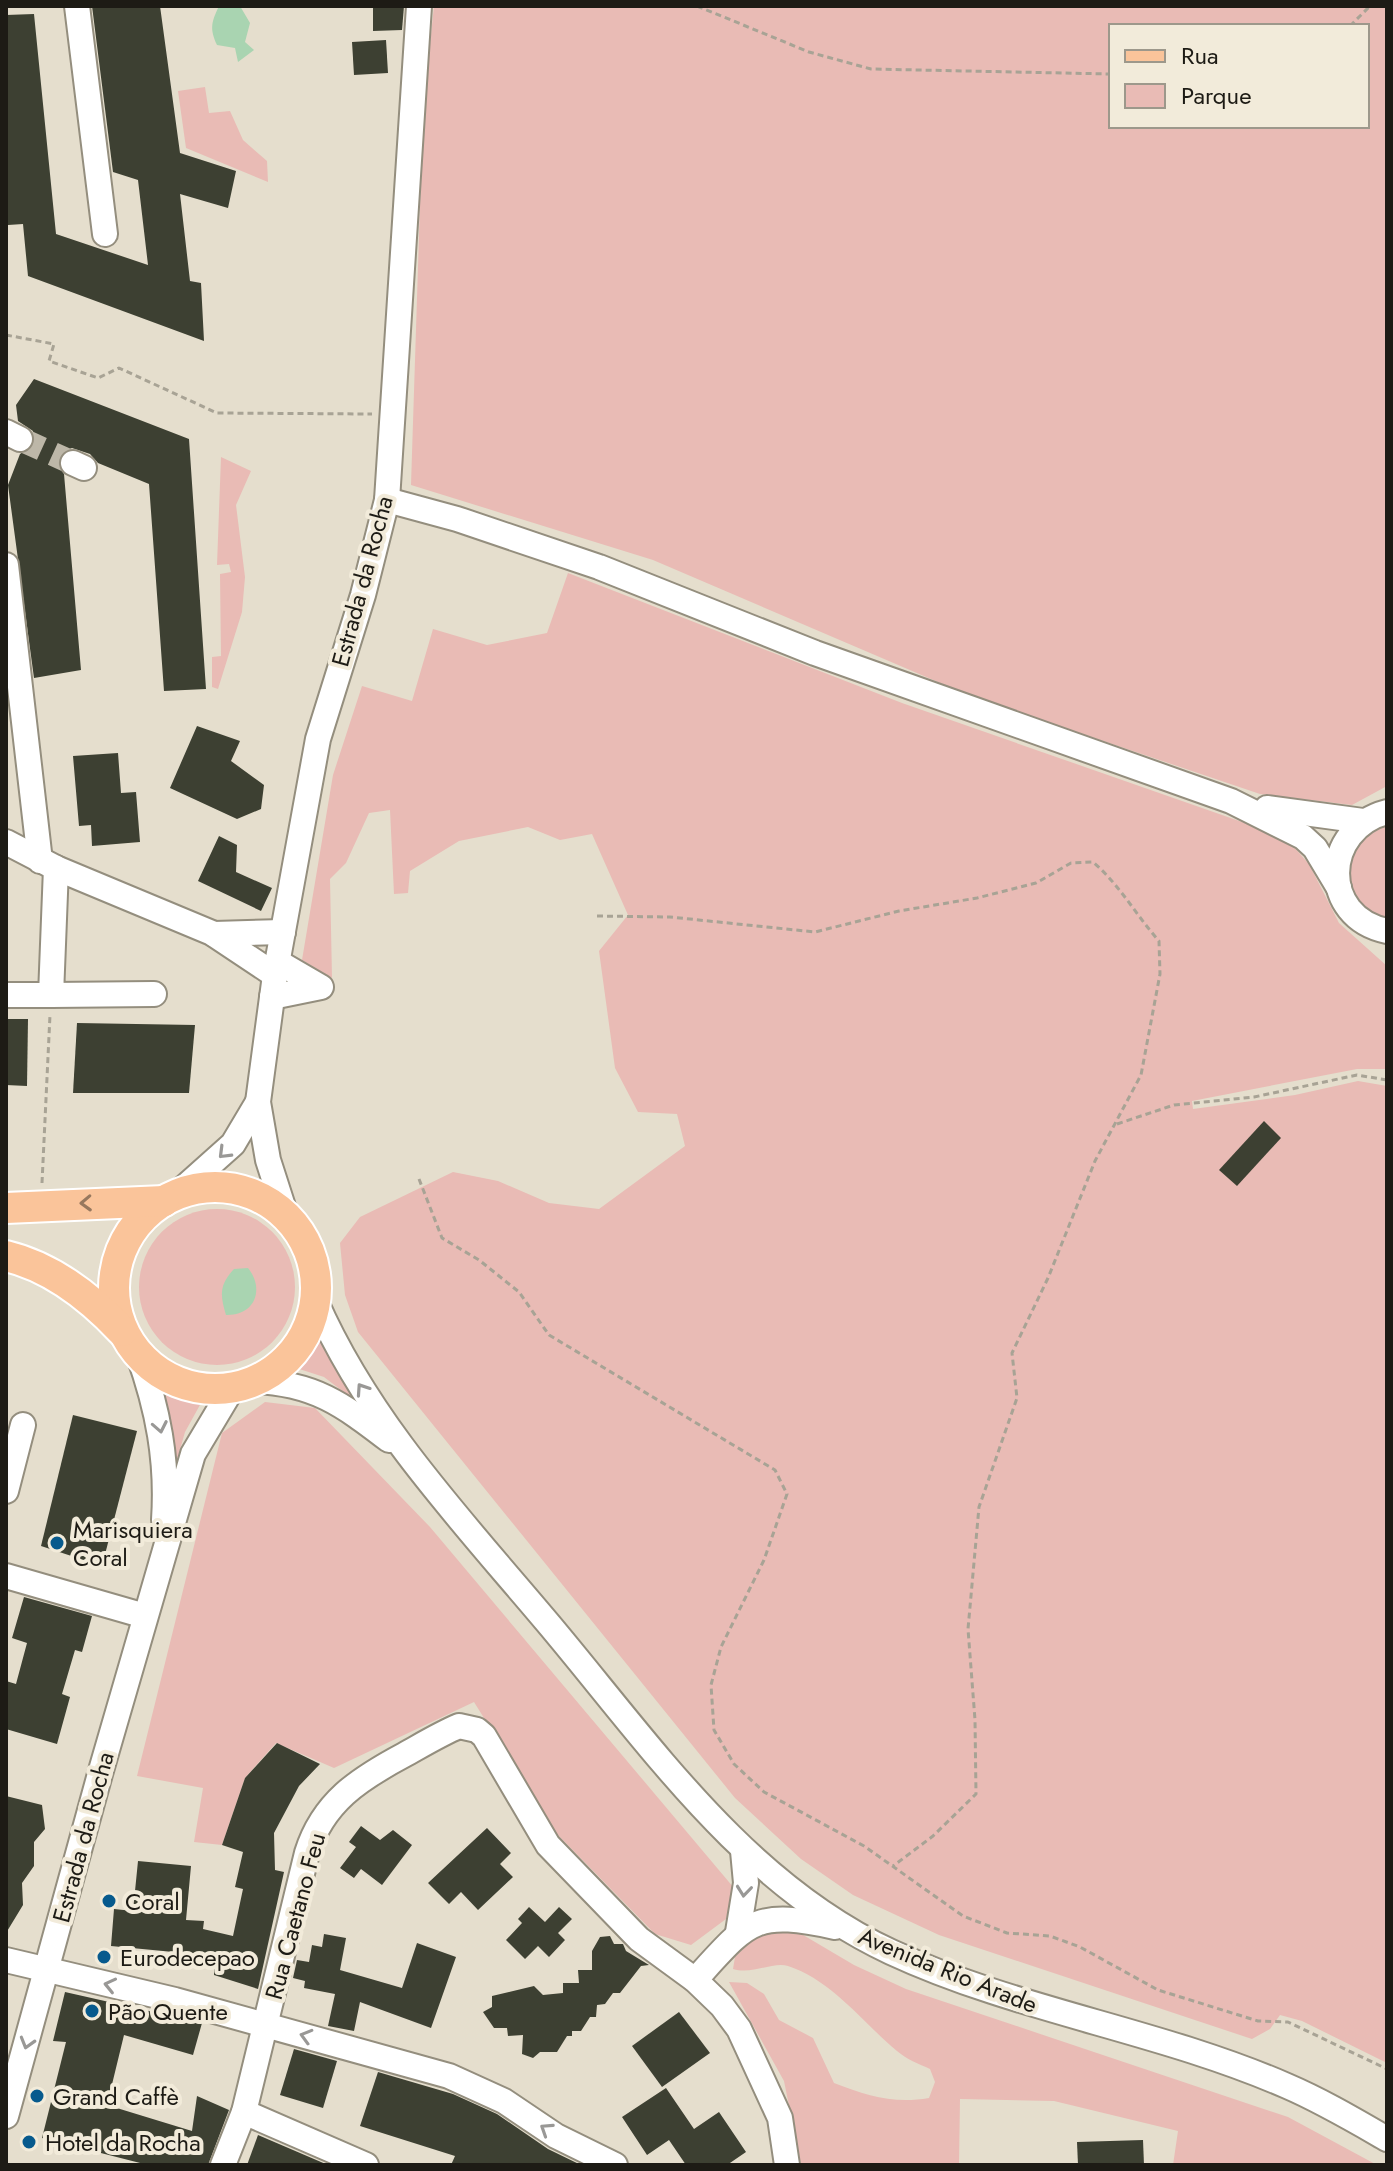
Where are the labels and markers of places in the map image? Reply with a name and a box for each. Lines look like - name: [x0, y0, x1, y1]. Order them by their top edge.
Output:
- place label: Marisquiera Coral: [73, 1512, 193, 1575]
- marker: Marisquiera Coral: [48, 1534, 66, 1552]
- place label: Coral: [125, 1884, 180, 1919]
- marker: Coral: [100, 1892, 118, 1910]
- place label: Eurodecepao: [120, 1940, 255, 1975]
- marker: Eurodecepao: [95, 1948, 113, 1966]
- place label: Pão Quente: [108, 1994, 228, 2029]
- marker: Pão Quente: [83, 2002, 101, 2020]
- place label: Grand Caffè: [53, 2079, 179, 2114]
- marker: Grand Caffè: [28, 2087, 46, 2105]
- place label: Hotel da Rocha: [45, 2125, 201, 2160]
- marker: Hotel da Rocha: [20, 2133, 38, 2151]

